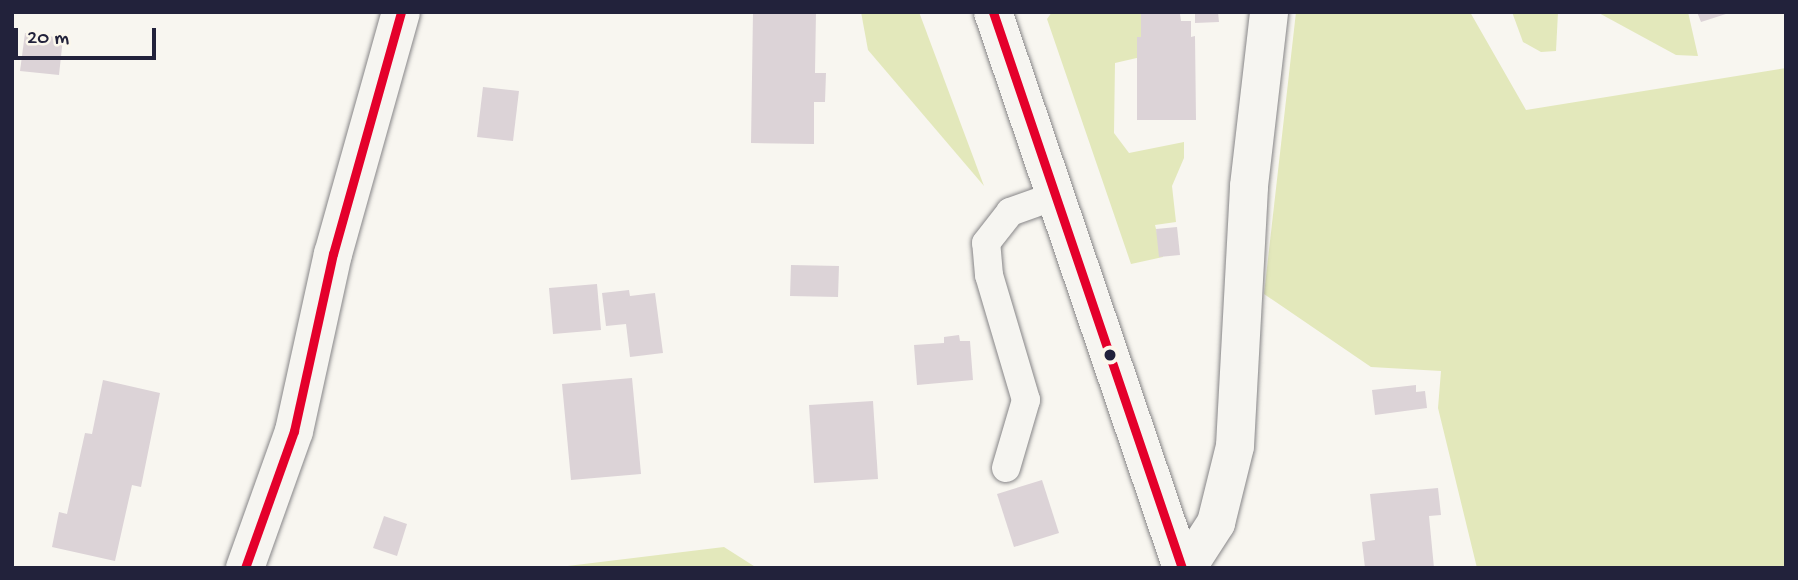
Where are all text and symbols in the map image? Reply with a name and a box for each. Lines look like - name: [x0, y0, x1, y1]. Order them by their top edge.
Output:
- scale bar: [18, 14, 159, 58]
- text: 20 m: [27, 27, 69, 52]
- unlabelled marker: [1103, 348, 1117, 362]

